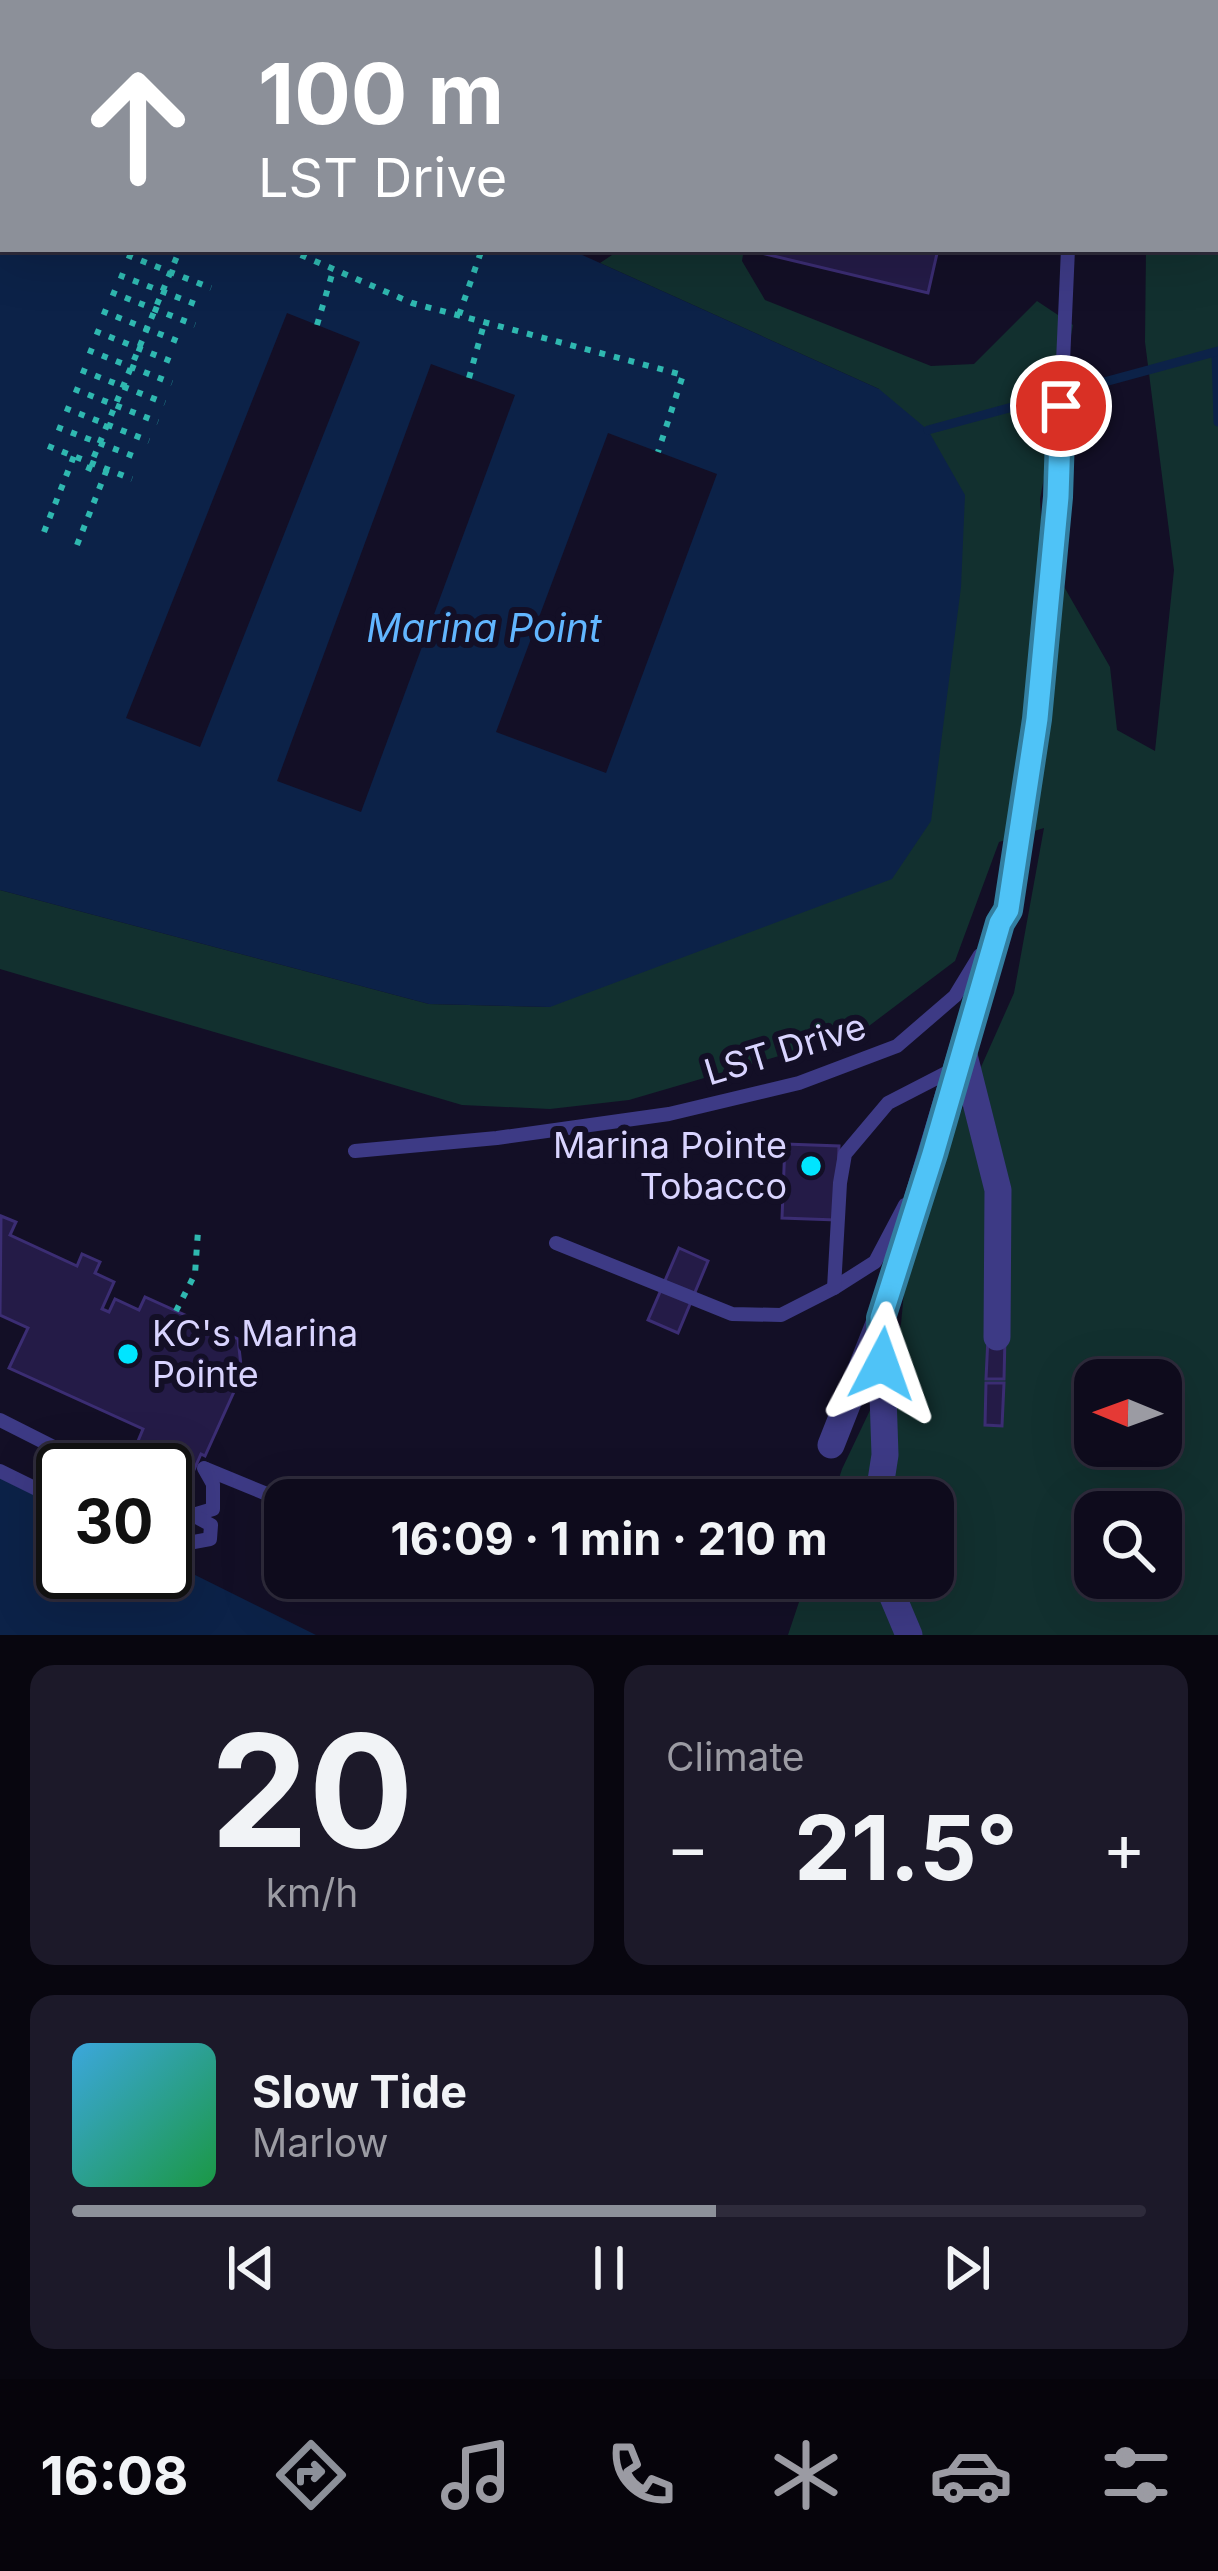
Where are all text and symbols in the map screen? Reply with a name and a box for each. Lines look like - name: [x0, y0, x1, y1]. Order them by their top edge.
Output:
- text: 100 m: [258, 43, 504, 144]
- icon: ahead: [60, 48, 216, 204]
- text: LST Drive: [258, 145, 507, 210]
- pin: [1010, 355, 1112, 457]
- icon: arrive: [1028, 373, 1094, 439]
- water label: Marina Point: [366, 604, 603, 651]
- street label: LST Drive: [699, 1004, 871, 1094]
- place label: Marina Pointe Tobacco: [553, 1123, 787, 1208]
- marker: Marina Pointe Tobacco: [798, 1153, 824, 1179]
- position arrow: [819, 1301, 945, 1427]
- place label: KC's Marina Pointe: [152, 1311, 358, 1396]
- marker: KC's Marina Pointe: [115, 1341, 141, 1367]
- north arrow: [1074, 1359, 1182, 1467]
- map controls: [1074, 1359, 1182, 1599]
- speed limit sign: 30: [36, 1443, 192, 1599]
- button: search: [1074, 1491, 1182, 1599]
- text: 16:09 · 1 min · 210 m: [390, 1511, 828, 1566]
- text: 20: [210, 1696, 414, 1885]
- text: Climate: [666, 1733, 805, 1780]
- text: 21.5°: [794, 1793, 1018, 1902]
- text: −: [666, 1807, 710, 1887]
- text: +: [1102, 1807, 1146, 1887]
- text: km/h: [266, 1869, 358, 1916]
- text: Slow Tide: [252, 2064, 467, 2119]
- text: Marlow: [252, 2119, 388, 2166]
- icon: previous: [218, 2235, 284, 2301]
- icon: pause: [576, 2235, 642, 2301]
- icon: next: [934, 2235, 1000, 2301]
- icon: directions: [269, 2433, 353, 2517]
- icon: music: [434, 2433, 518, 2517]
- icon: phone: [599, 2433, 683, 2517]
- icon: climate: [764, 2433, 848, 2517]
- icon: car: [929, 2433, 1013, 2517]
- icon: filters: [1094, 2433, 1178, 2517]
- text: 16:08: [40, 2443, 188, 2508]

